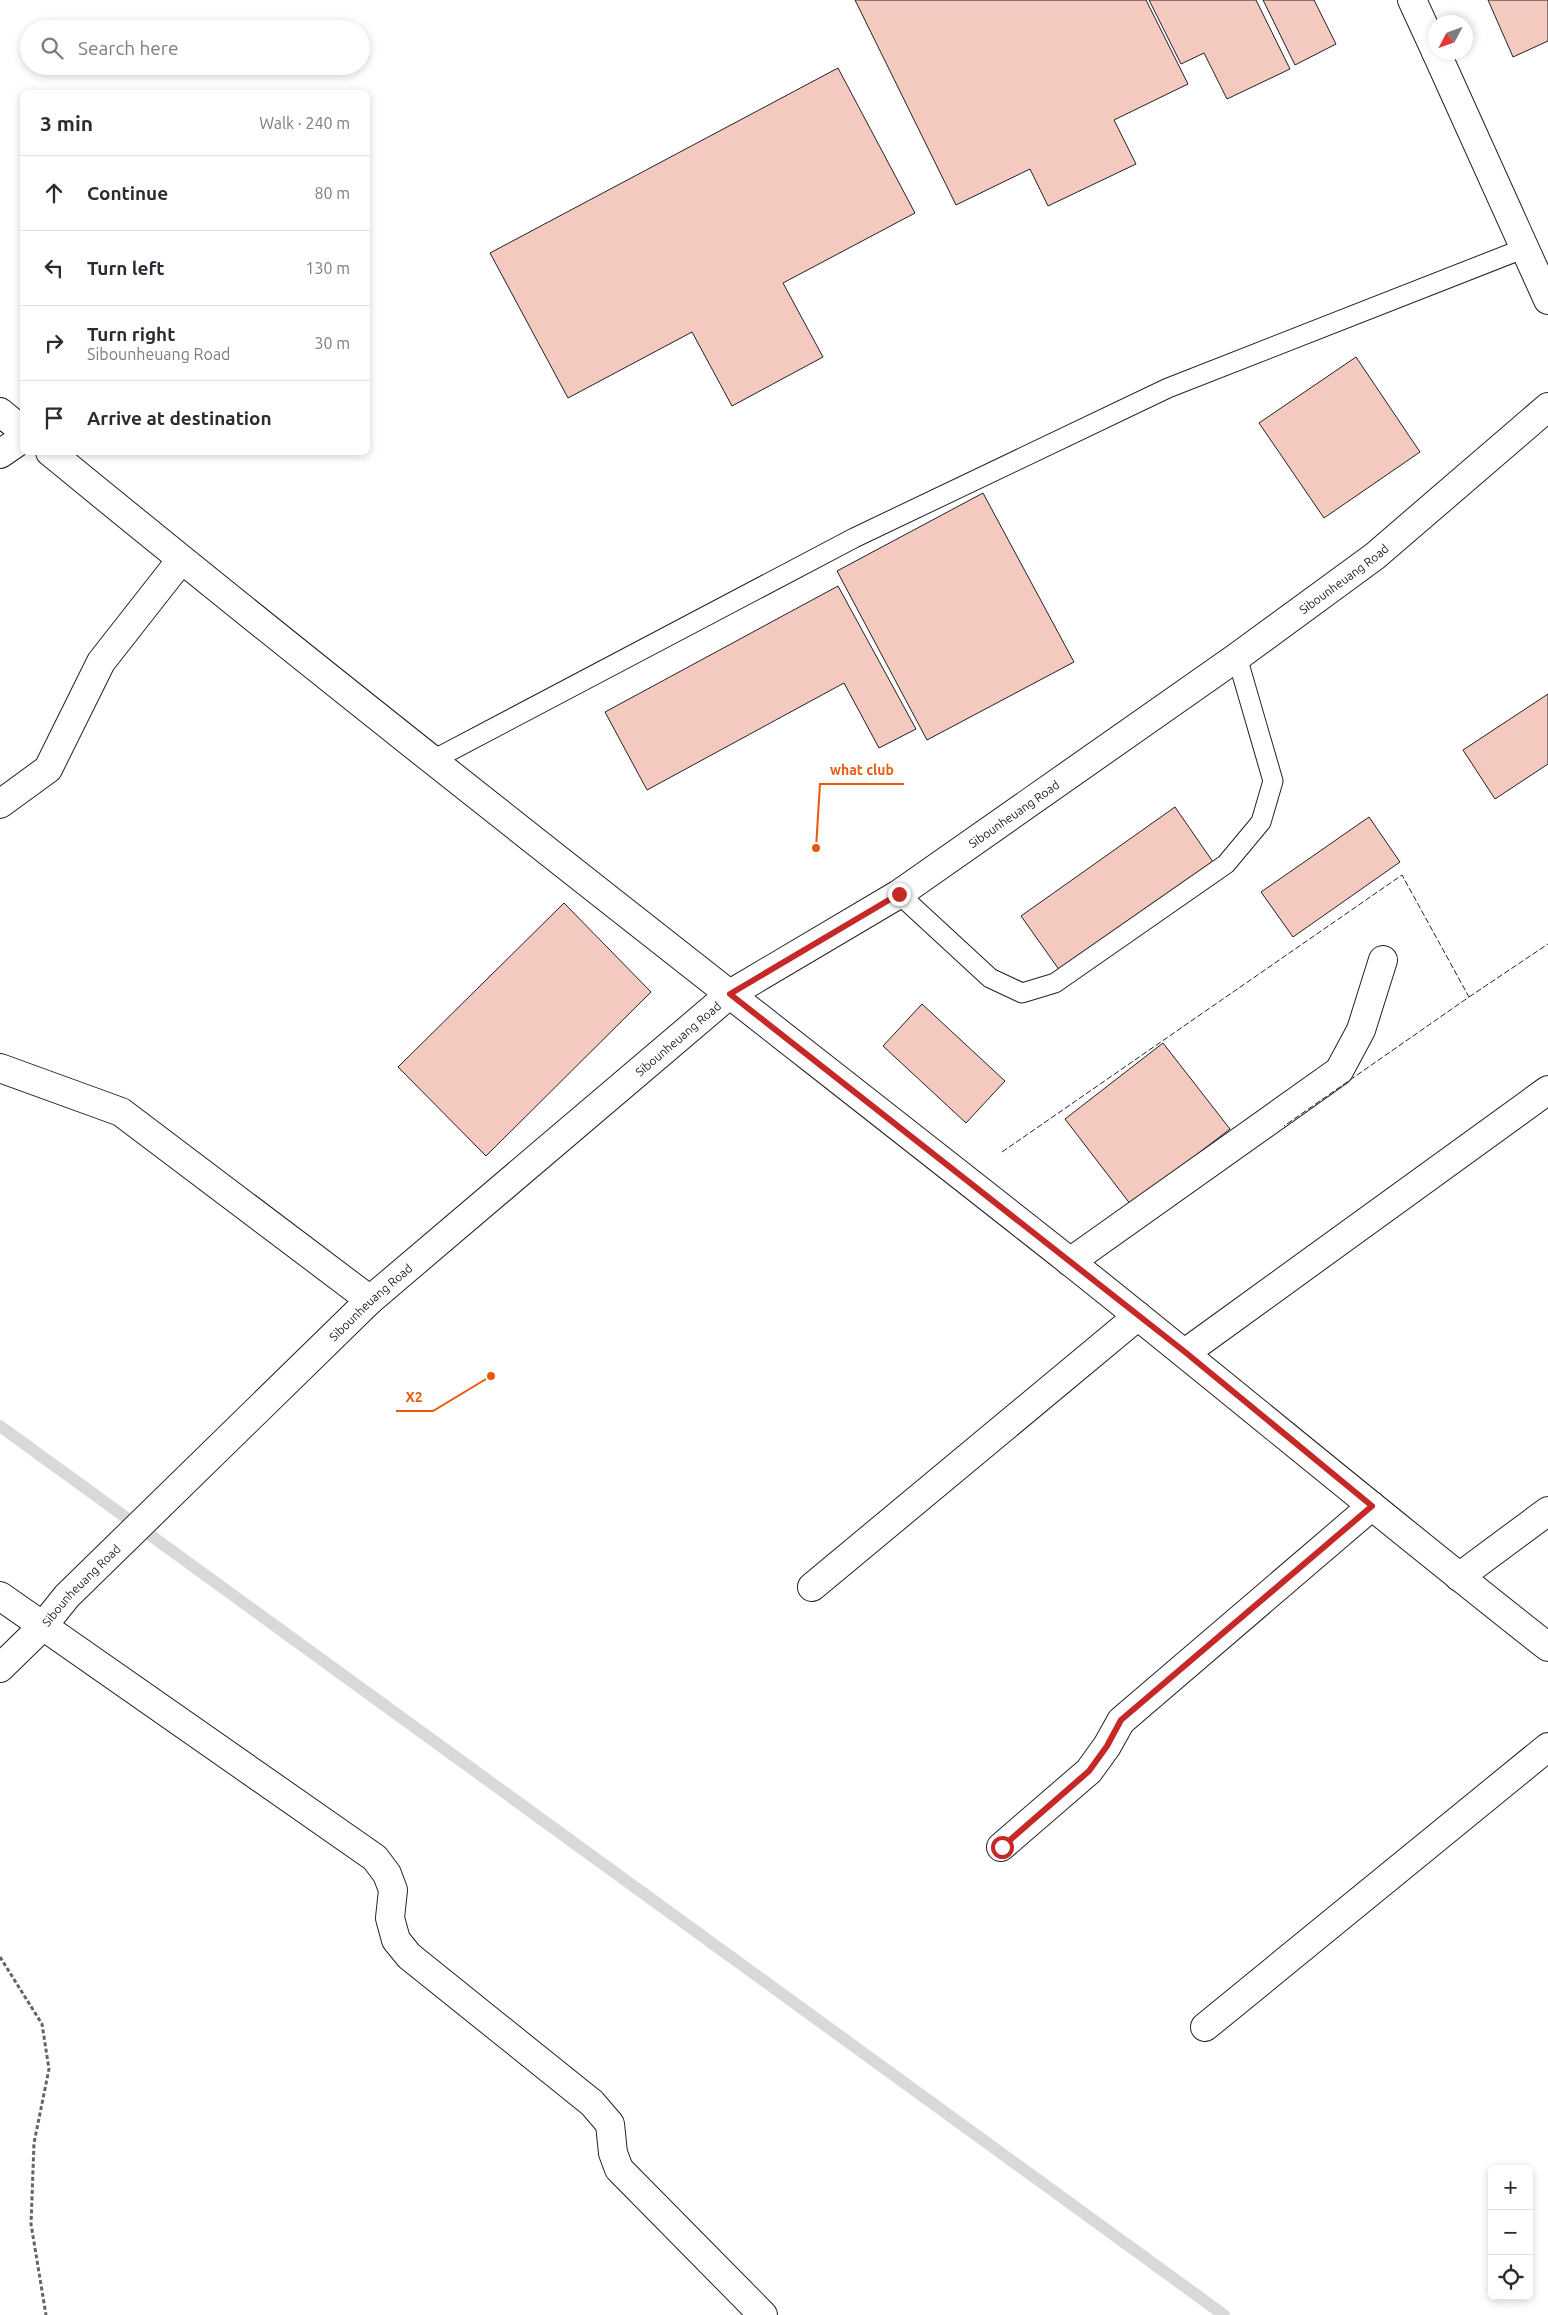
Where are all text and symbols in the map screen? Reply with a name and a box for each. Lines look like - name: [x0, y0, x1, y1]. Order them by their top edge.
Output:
- north arrow: [1428, 15, 1473, 60]
- search box: [20, 20, 370, 75]
- icon: search: [38, 34, 66, 62]
- text: Search here: [78, 37, 178, 59]
- text: 3 min: [40, 111, 93, 135]
- text: Walk · 240 m: [259, 114, 350, 132]
- icon: ahead: [40, 179, 68, 207]
- text: Continue: [87, 182, 168, 204]
- text: 80 m: [314, 184, 350, 202]
- icon: left: [40, 254, 68, 282]
- text: Turn left: [87, 257, 165, 279]
- text: 130 m: [305, 259, 350, 277]
- text: Turn right: [87, 323, 175, 345]
- icon: right: [40, 329, 68, 357]
- text: 30 m: [314, 334, 350, 352]
- text: Sibounheuang Road: [87, 345, 230, 363]
- icon: arrive: [40, 404, 68, 432]
- text: Arrive at destination: [87, 407, 272, 429]
- street label: Sibounheuang Road: [1296, 541, 1391, 616]
- callout: what club: [820, 755, 904, 784]
- text: what club: [830, 762, 894, 778]
- street label: Sibounheuang Road: [966, 777, 1061, 850]
- route end: [888, 883, 911, 906]
- street label: Sibounheuang Road: [632, 999, 723, 1078]
- street label: Sibounheuang Road: [326, 1261, 414, 1343]
- callout: X2: [396, 1382, 433, 1411]
- text: X2: [405, 1389, 423, 1405]
- street label: Sibounheuang Road: [39, 1541, 123, 1628]
- route start: [991, 1836, 1014, 1859]
- map controls: [1488, 2165, 1533, 2300]
- button: +: [1488, 2165, 1533, 2210]
- button: −: [1488, 2210, 1533, 2255]
- button: locate: [1488, 2255, 1533, 2300]

